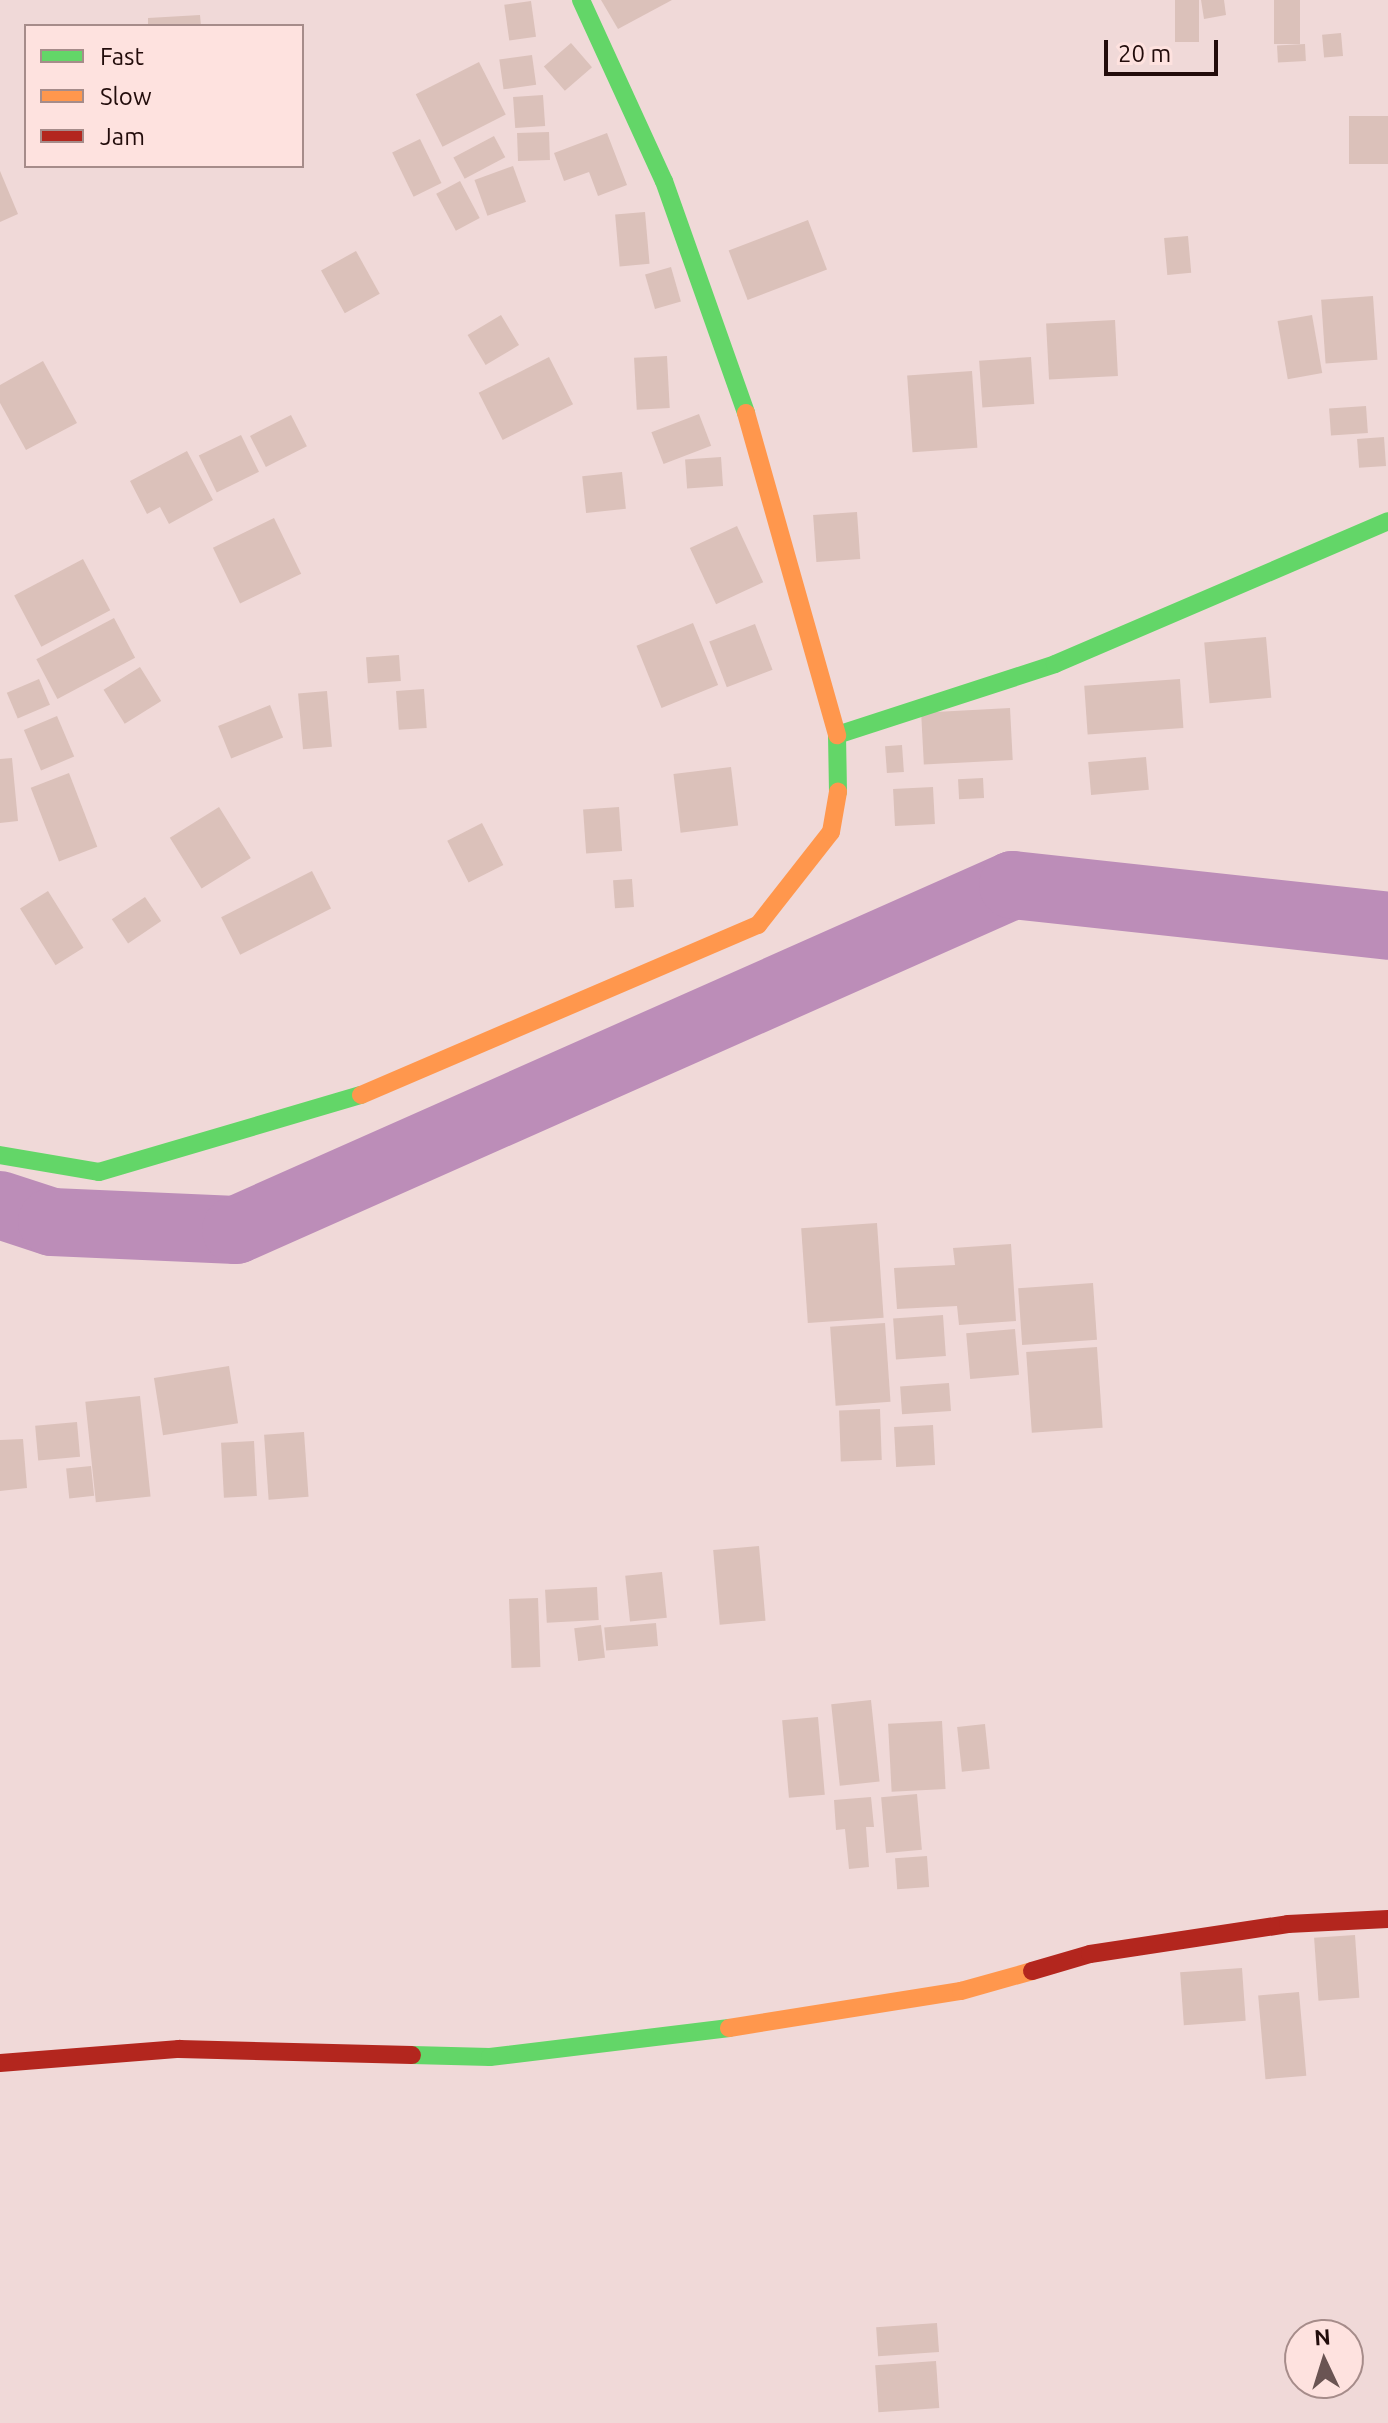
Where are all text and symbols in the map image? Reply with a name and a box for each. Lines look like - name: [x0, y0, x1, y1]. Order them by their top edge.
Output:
- legend: [24, 24, 304, 168]
- scale bar: [1108, 24, 1222, 74]
- text: 20 m: [1118, 40, 1171, 67]
- text: Fast: [100, 43, 144, 70]
- text: Slow: [100, 83, 152, 110]
- text: Jam: [100, 123, 145, 150]
- north arrow: [1284, 2319, 1364, 2399]
- text: N: [1313, 2324, 1331, 2350]

